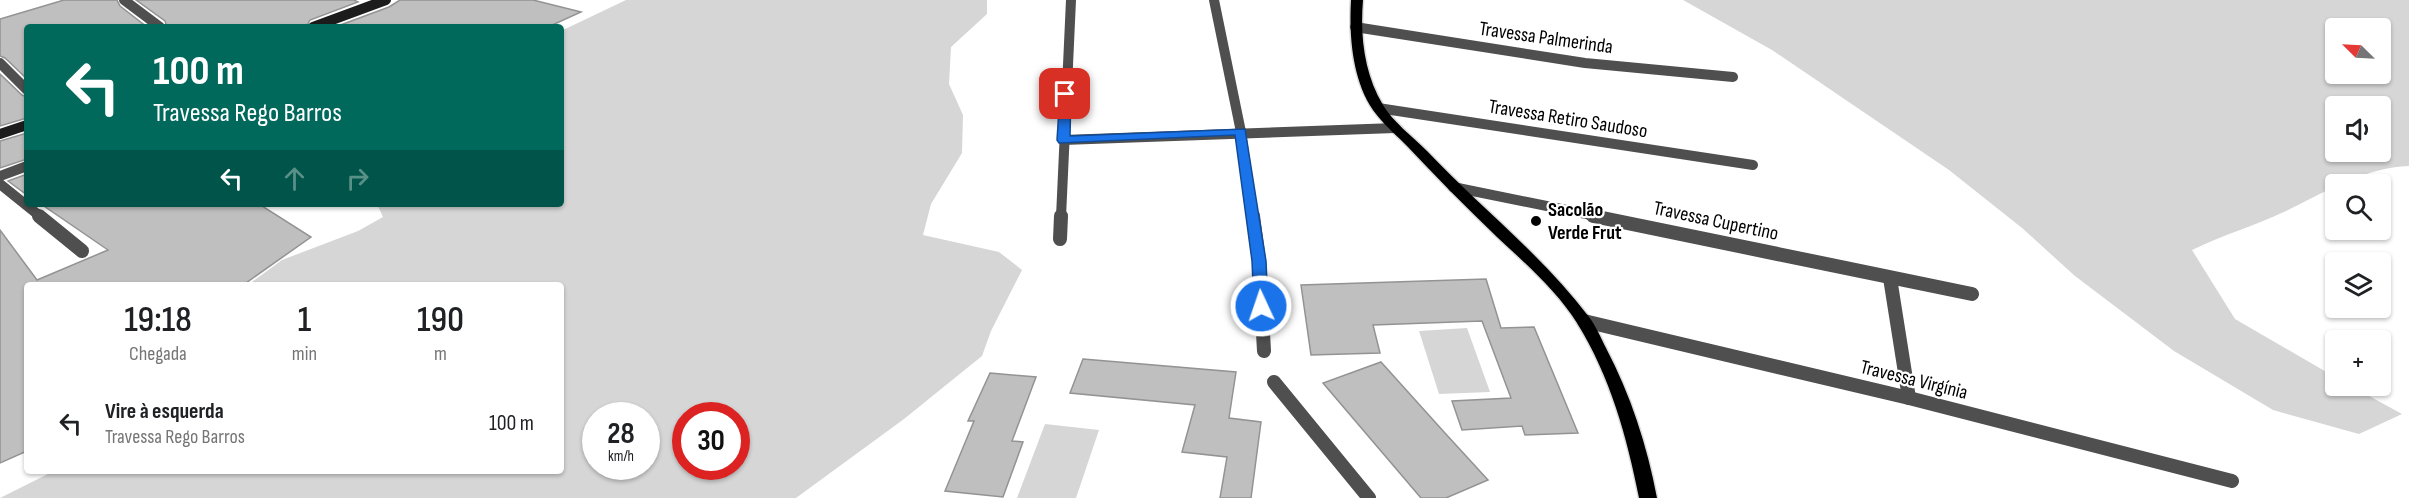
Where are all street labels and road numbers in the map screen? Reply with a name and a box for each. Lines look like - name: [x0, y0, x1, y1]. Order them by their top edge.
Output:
- street label: Travessa Palmerinda: [1478, 17, 1614, 59]
- street label: Travessa Retiro Saudoso: [1487, 95, 1649, 143]
- street label: Travessa Cupertino: [1651, 196, 1781, 246]
- street label: Travessa Virgínia: [1858, 355, 1970, 405]

